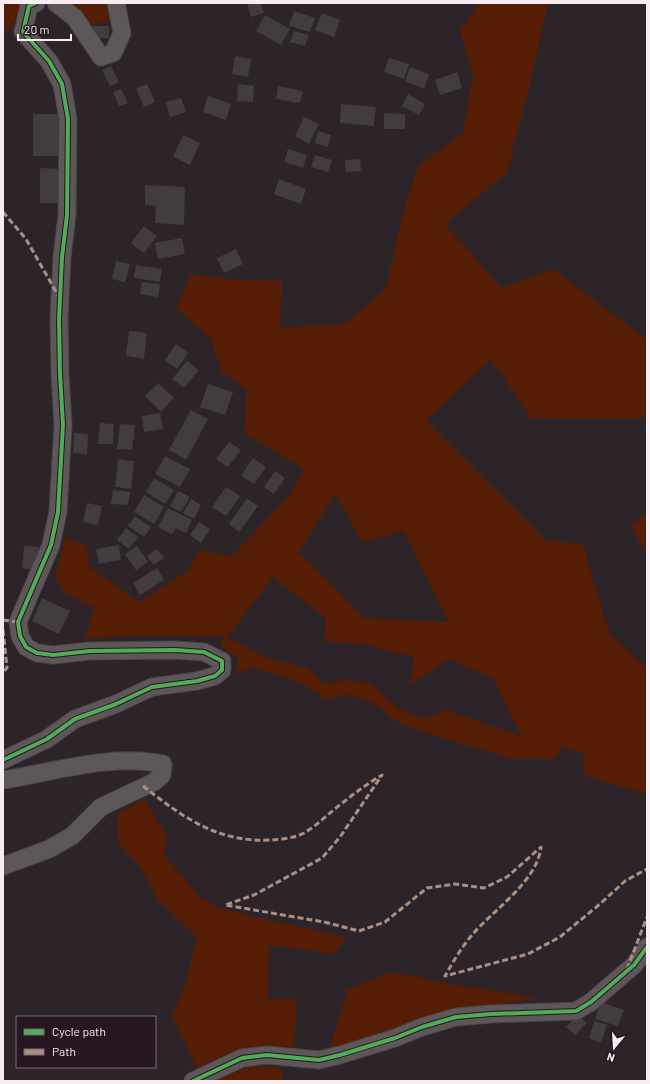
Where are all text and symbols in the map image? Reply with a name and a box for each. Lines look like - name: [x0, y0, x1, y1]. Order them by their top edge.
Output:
- scale bar: [18, 16, 71, 42]
- text: 20 m: [24, 22, 50, 36]
- legend: [16, 1016, 156, 1068]
- text: Cycle path: [52, 1024, 106, 1038]
- north arrow: [594, 1028, 634, 1068]
- text: Path: [52, 1044, 76, 1058]
- text: N: [605, 1051, 616, 1065]

